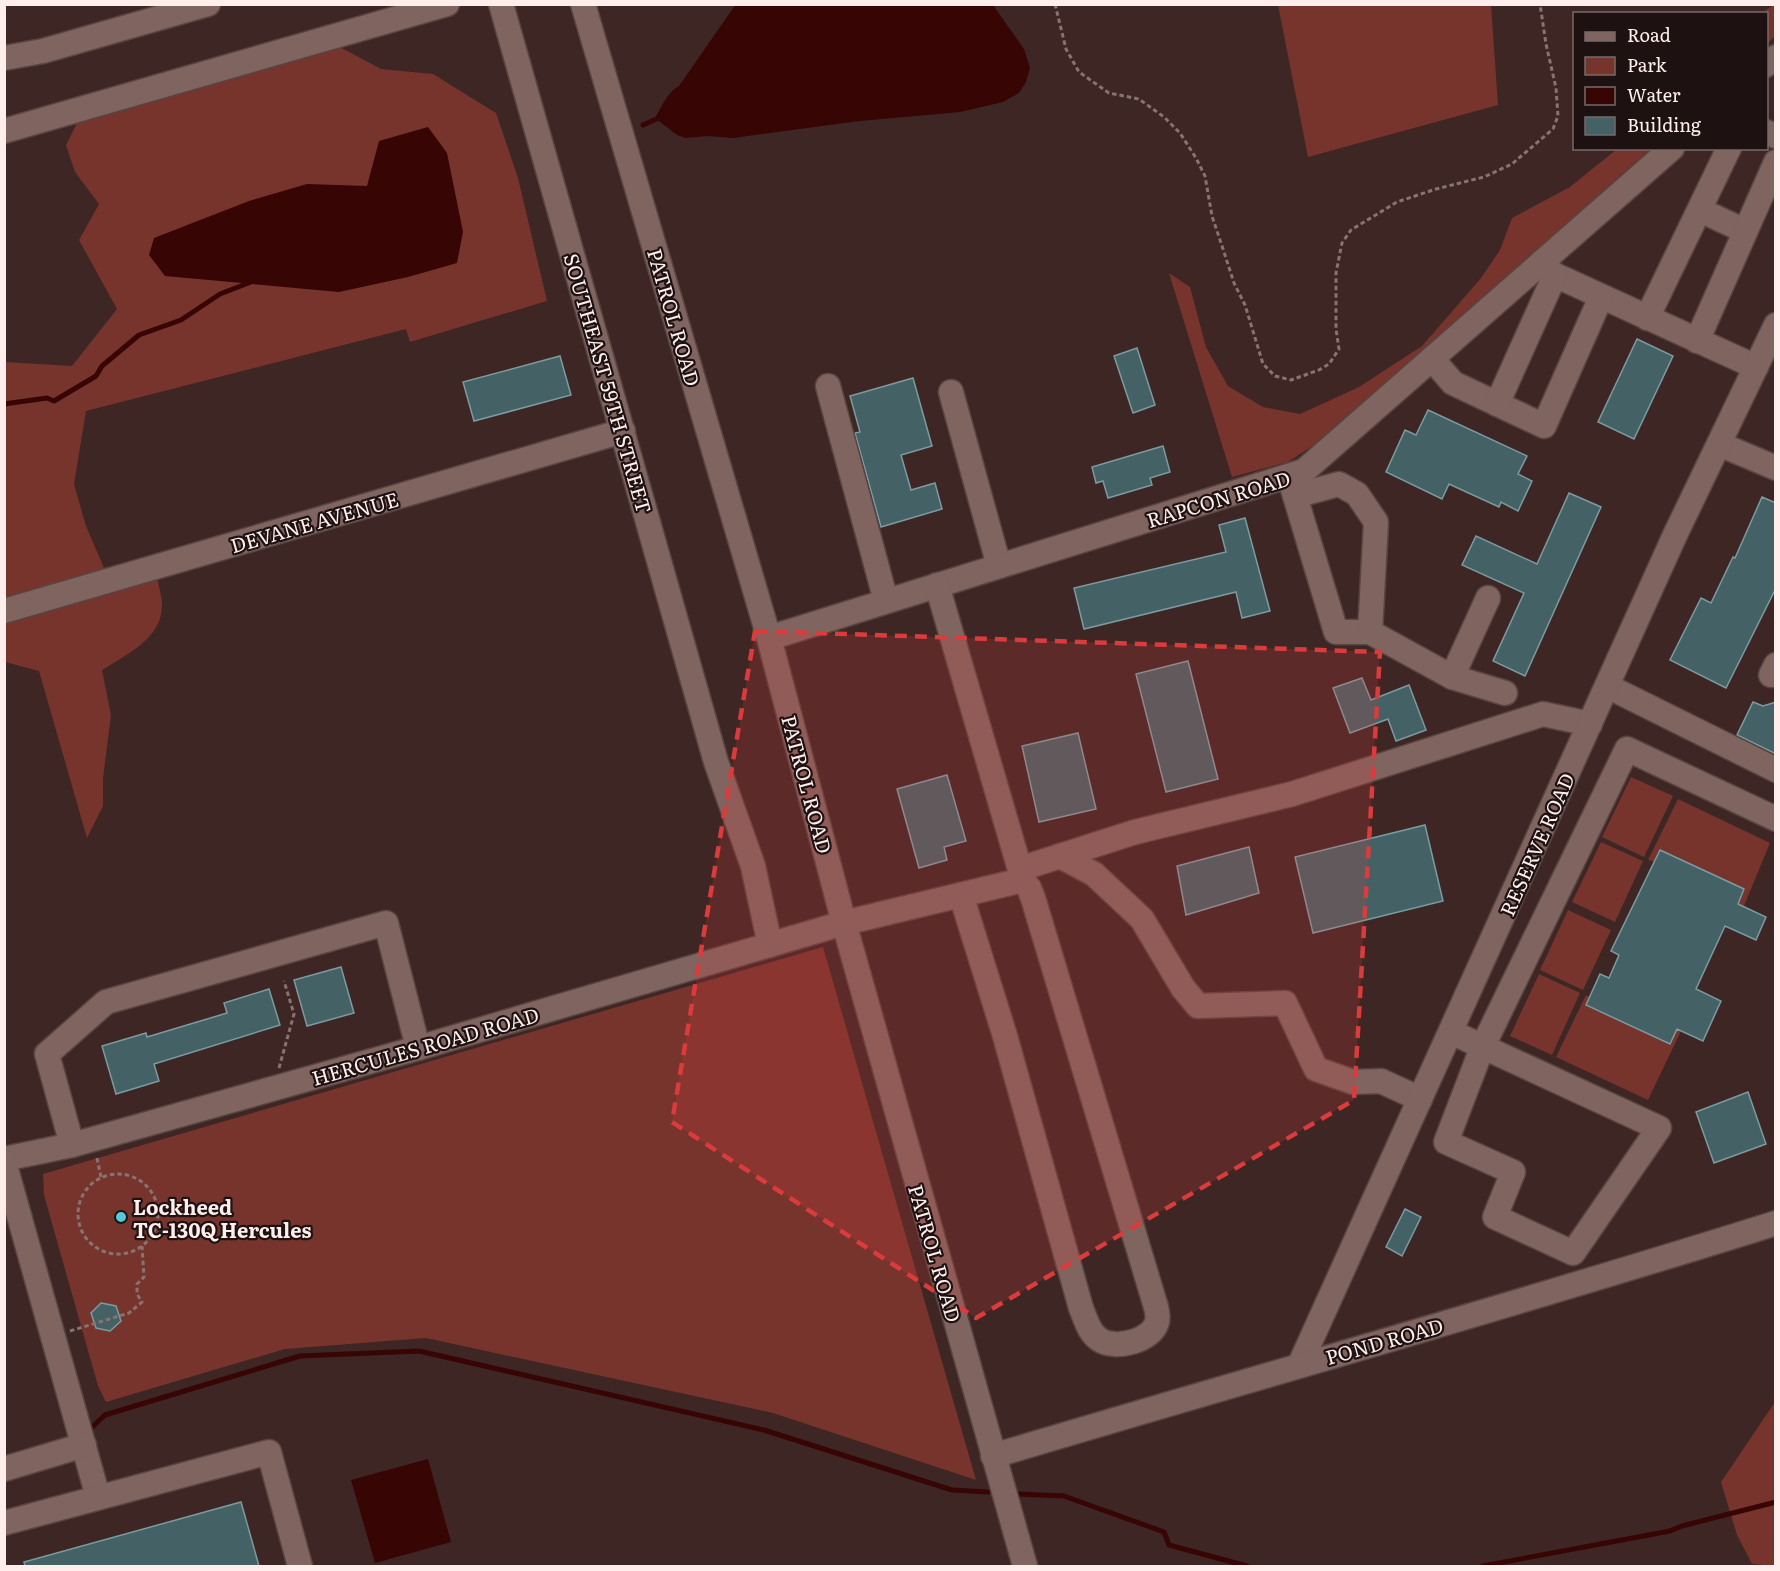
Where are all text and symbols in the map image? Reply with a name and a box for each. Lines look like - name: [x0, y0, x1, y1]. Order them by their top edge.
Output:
- legend: [1573, 12, 1768, 150]
- text: Road: [1627, 21, 1671, 48]
- text: Park: [1627, 51, 1668, 78]
- text: Water: [1627, 81, 1681, 108]
- text: Building: [1627, 111, 1702, 138]
- street label: PATROL ROAD: [641, 245, 709, 389]
- street label: SOUTHEAST 59TH STREET: [557, 249, 661, 517]
- street label: RAPCON ROAD: [1142, 462, 1294, 534]
- street label: DEVANE AVENUE: [226, 483, 402, 559]
- street label: PATROL ROAD: [775, 712, 841, 856]
- street label: RESERVE ROAD: [1491, 767, 1581, 921]
- street label: HERCULES ROAD ROAD: [308, 998, 542, 1092]
- street label: PATROL ROAD: [902, 1181, 970, 1325]
- place label: Lockheed TC-130Q Hercules: [133, 1191, 311, 1244]
- marker: Lockheed TC-130Q Hercules: [114, 1210, 128, 1224]
- street label: POND ROAD: [1322, 1309, 1446, 1371]

